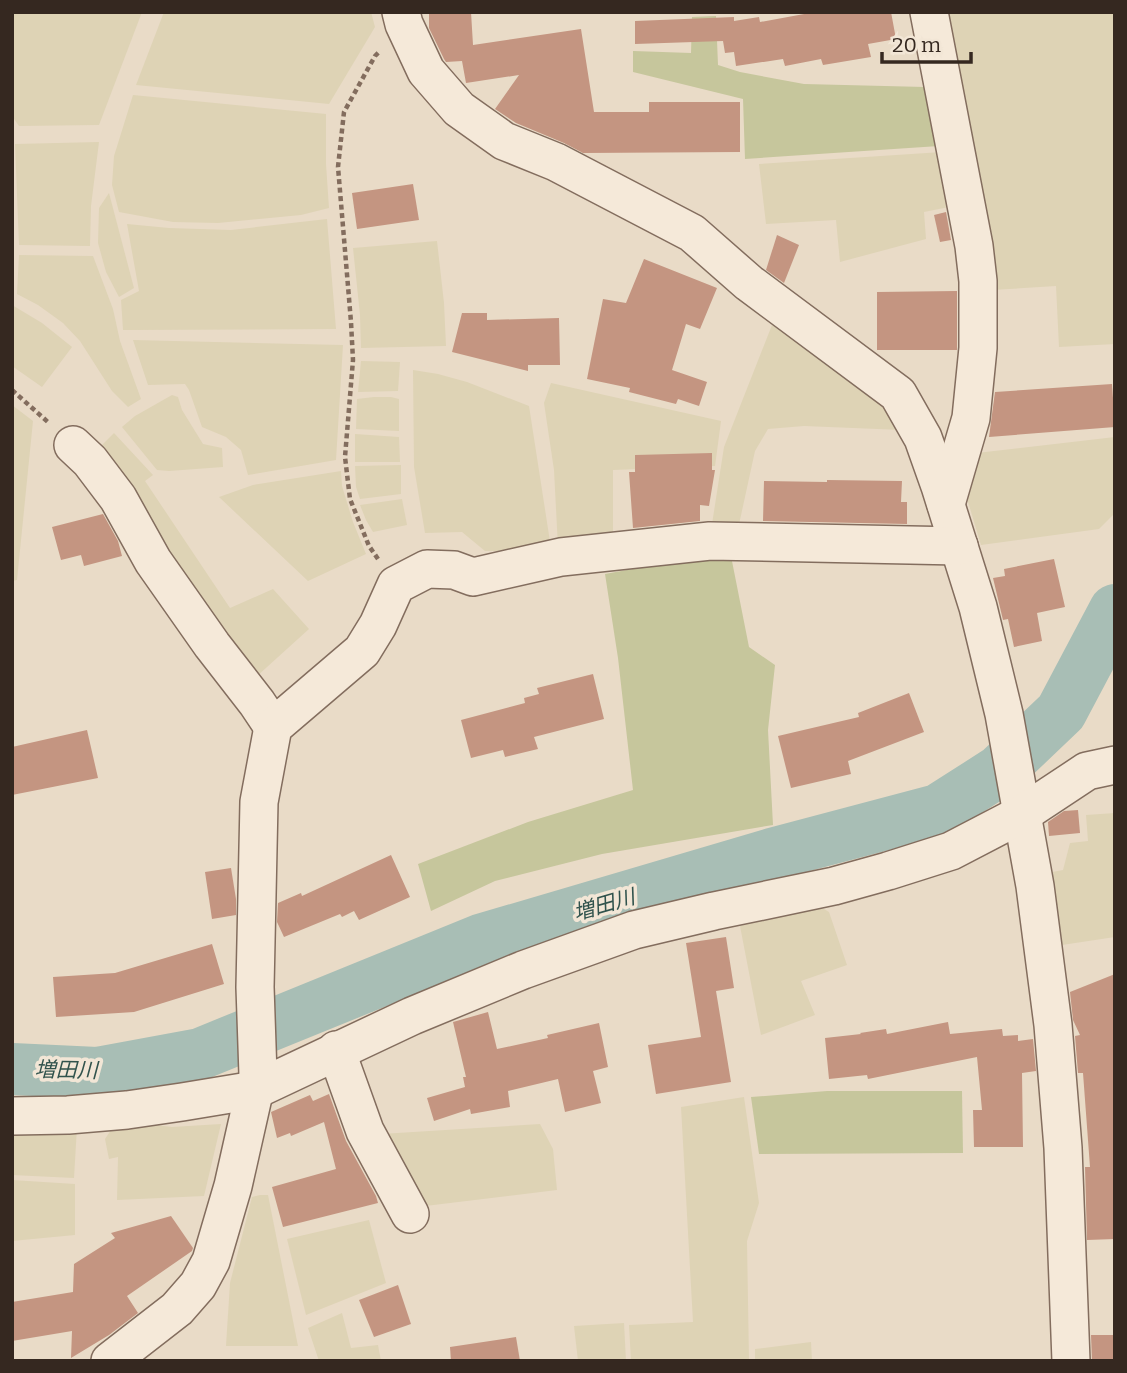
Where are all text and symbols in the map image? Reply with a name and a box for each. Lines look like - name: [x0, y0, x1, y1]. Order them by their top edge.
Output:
- scale bar: [882, 21, 971, 65]
- text: 20 m: [892, 32, 941, 58]
- water label: 増田川: [570, 883, 640, 926]
- water label: 増田川: [34, 1056, 100, 1084]

